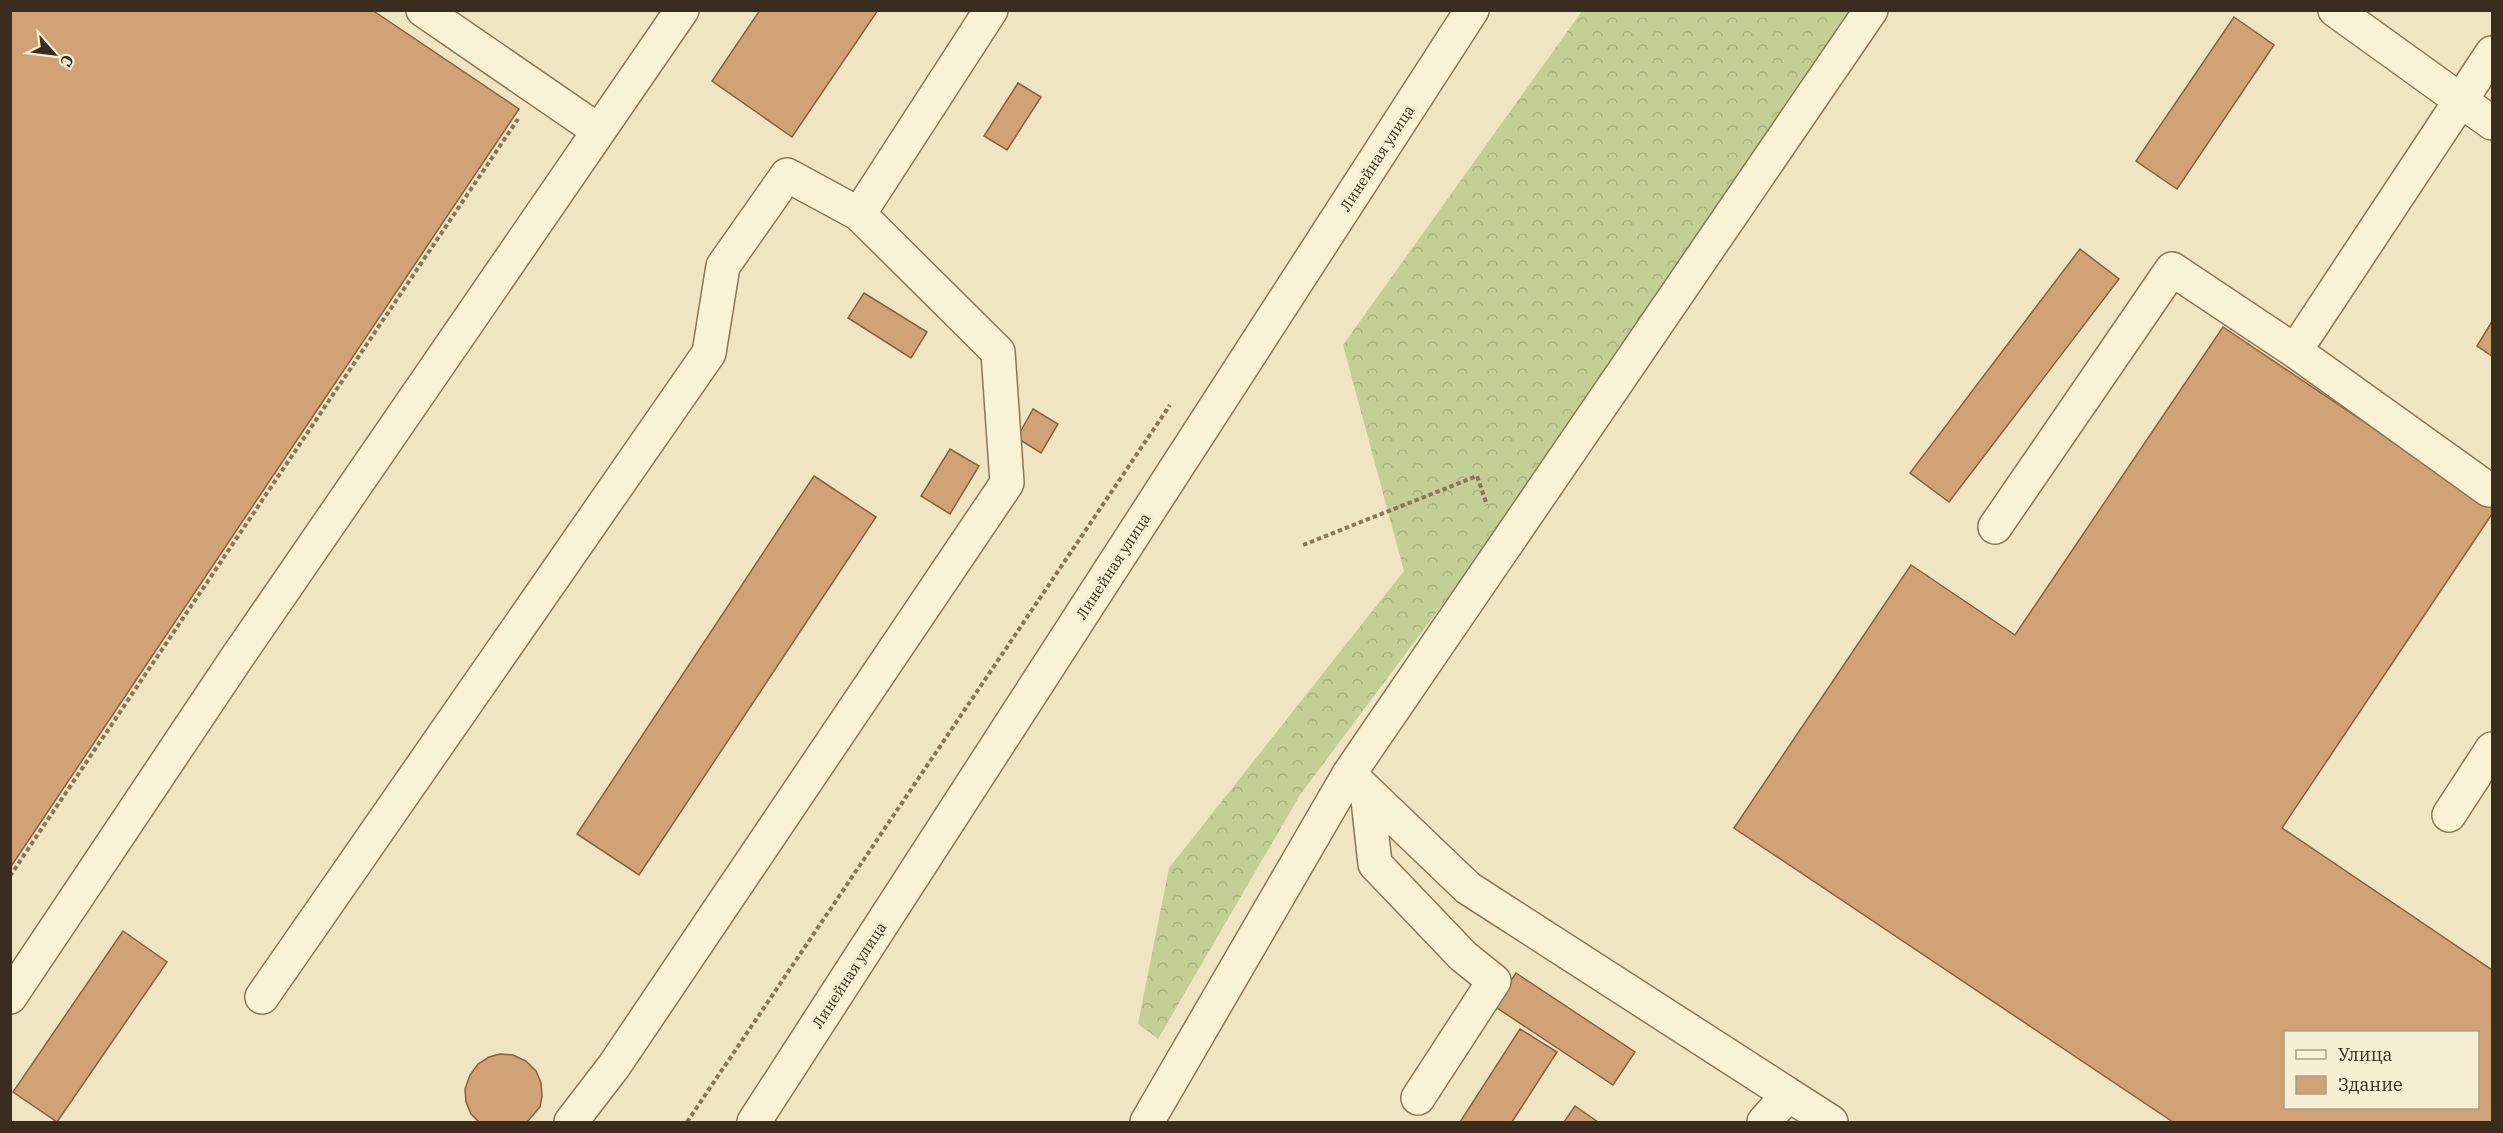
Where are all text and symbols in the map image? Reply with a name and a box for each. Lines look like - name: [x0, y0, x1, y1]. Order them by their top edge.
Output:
- north arrow: [24, 24, 84, 84]
- text: С: [56, 52, 79, 70]
- street label: Линейная улица: [1336, 101, 1418, 215]
- street label: Линейная улица: [1072, 509, 1154, 623]
- street label: Линейная улица: [808, 918, 890, 1032]
- legend: [2284, 1031, 2479, 1109]
- text: Улица: [2338, 1043, 2393, 1066]
- text: Здание: [2338, 1073, 2403, 1096]

